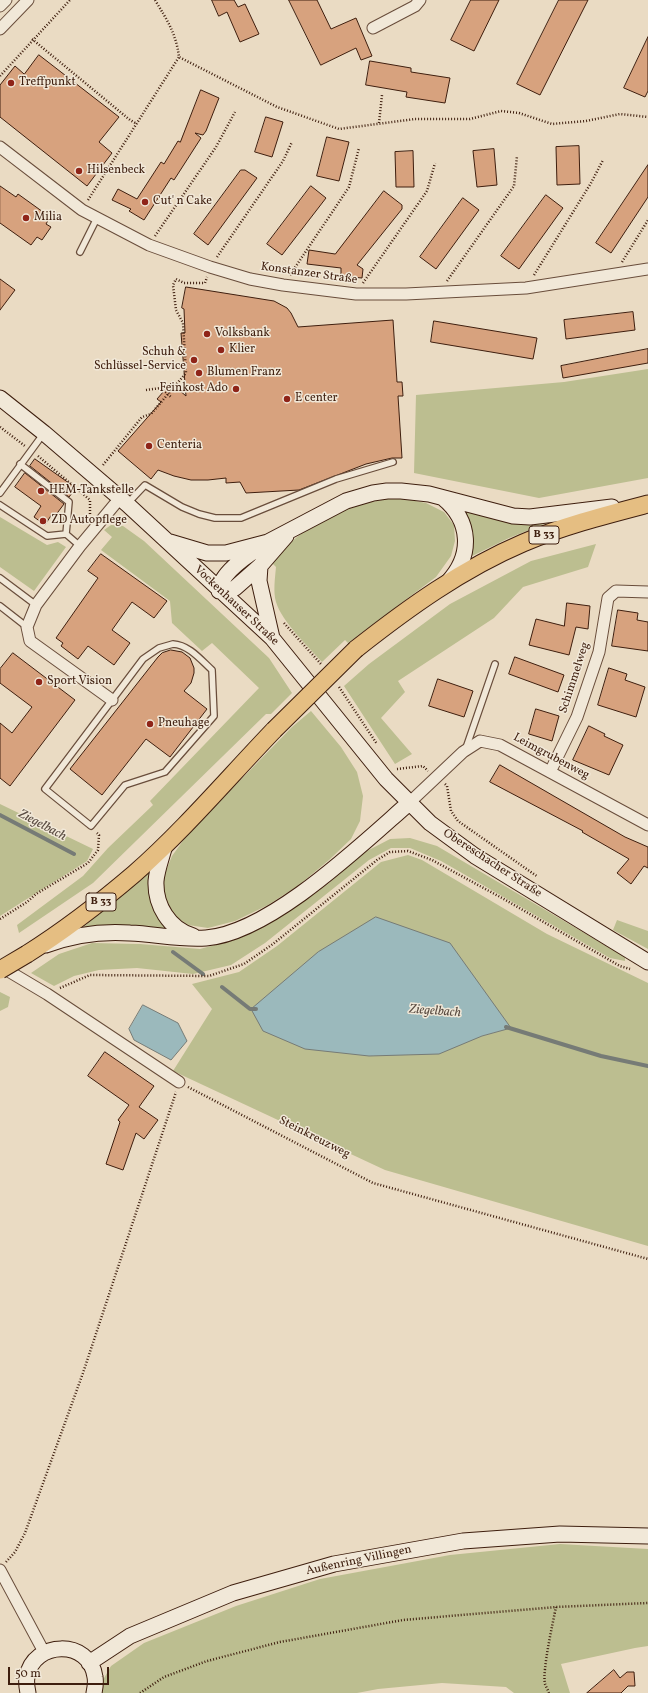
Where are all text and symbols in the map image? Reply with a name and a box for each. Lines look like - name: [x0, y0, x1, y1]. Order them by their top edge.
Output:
- place label: Treffpunkt: [19, 76, 76, 90]
- marker: Treffpunkt: [6, 78, 16, 88]
- place label: Hilsenbeck: [87, 164, 145, 178]
- marker: Hilsenbeck: [74, 166, 84, 176]
- place label: Cut' n Cake: [153, 195, 212, 209]
- marker: Cut' n Cake: [140, 197, 150, 207]
- place label: Milia: [34, 211, 62, 225]
- marker: Milia: [21, 213, 31, 223]
- street label: Konstanzer Straße: [260, 260, 358, 288]
- place label: Volksbank: [215, 327, 270, 341]
- marker: Volksbank: [202, 329, 212, 339]
- place label: Klier: [229, 343, 255, 357]
- marker: Klier: [216, 345, 226, 355]
- place label: Schuh & Schlüssel-Service: [94, 346, 186, 374]
- marker: Schuh & Schlüssel-Service: [189, 355, 199, 365]
- place label: Blumen Franz: [207, 366, 281, 380]
- marker: Blumen Franz: [194, 368, 204, 378]
- place label: Feinkost Ado: [160, 382, 228, 396]
- marker: Feinkost Ado: [231, 384, 241, 394]
- place label: E center: [295, 392, 338, 406]
- marker: E center: [282, 394, 292, 404]
- place label: Centeria: [157, 439, 202, 453]
- marker: Centeria: [144, 441, 154, 451]
- place label: HEM-Tankstelle: [49, 484, 134, 498]
- marker: HEM-Tankstelle: [36, 486, 46, 496]
- place label: ZD Autopflege: [51, 514, 127, 528]
- marker: ZD Autopflege: [38, 516, 48, 526]
- road number: B 33: [529, 526, 559, 544]
- street label: Vockenhauser Straße: [191, 563, 281, 649]
- street label: Schimmelweg: [557, 641, 593, 715]
- place label: Sport Vision: [47, 675, 112, 689]
- marker: Sport Vision: [34, 677, 44, 687]
- place label: Pneuhage: [158, 717, 210, 731]
- marker: Pneuhage: [145, 719, 155, 729]
- street label: Leimgrubenweg: [510, 731, 592, 783]
- water label: Ziegelbach: [16, 807, 68, 845]
- street label: Obereschacher Straße: [440, 827, 544, 901]
- road number: B 33: [86, 893, 116, 911]
- water label: Ziegelbach: [409, 1002, 461, 1022]
- street label: Steinkreuzweg: [276, 1114, 352, 1162]
- street label: Außenring Villingen: [305, 1543, 413, 1579]
- scale bar: [10, 1659, 111, 1685]
- text: 50 m: [15, 1666, 41, 1682]

